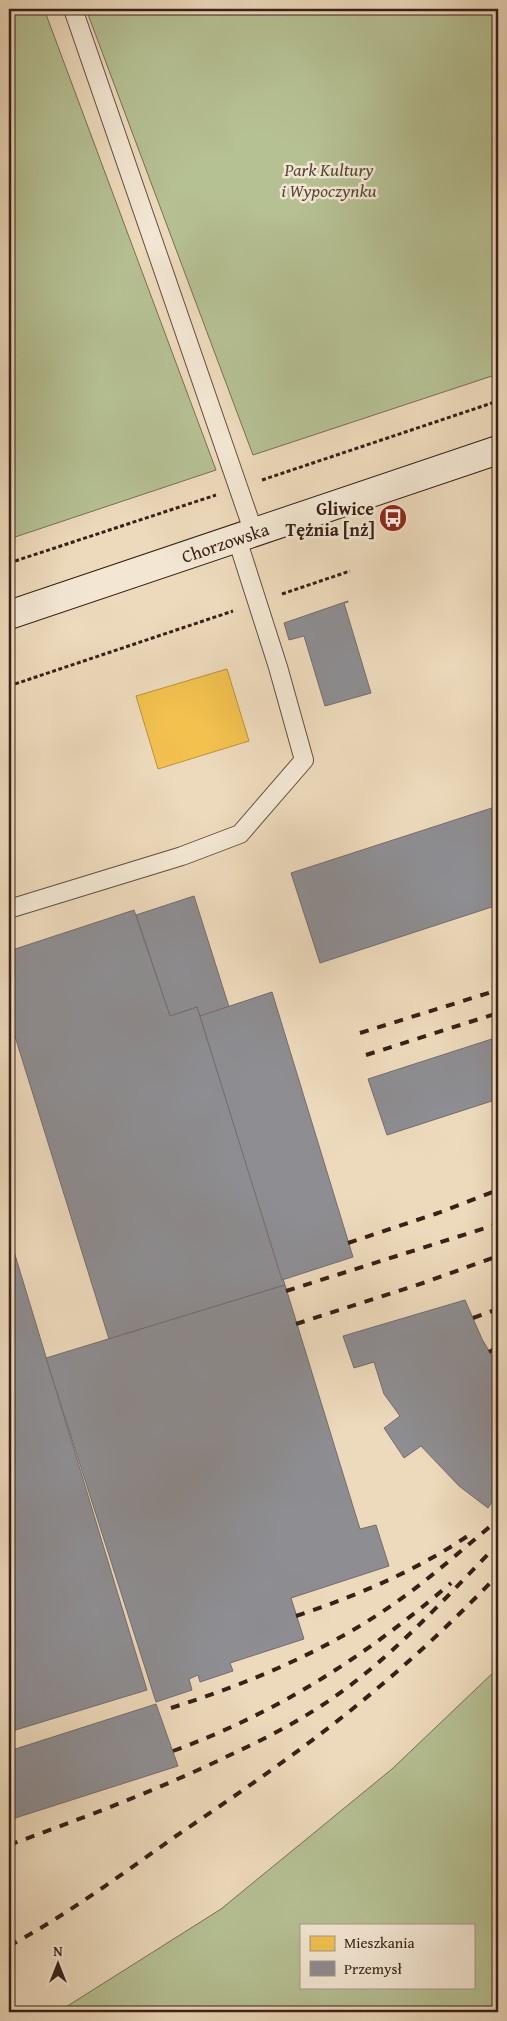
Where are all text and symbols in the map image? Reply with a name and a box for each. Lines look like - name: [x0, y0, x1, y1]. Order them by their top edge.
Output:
- park label: Park Kultury i Wypoczynku: [281, 156, 377, 204]
- place label: Gliwice Tężnia [nż]: [286, 495, 374, 543]
- bus stop icon: Gliwice Tężnia [nż]: [378, 503, 408, 533]
- street label: Chorzowska: [178, 515, 273, 569]
- legend: [300, 1924, 474, 1988]
- text: Mieszkania: [344, 1932, 415, 1953]
- north arrow: [32, 1938, 82, 1988]
- text: N: [53, 1941, 63, 1961]
- text: Przemysł: [344, 1958, 403, 1979]

